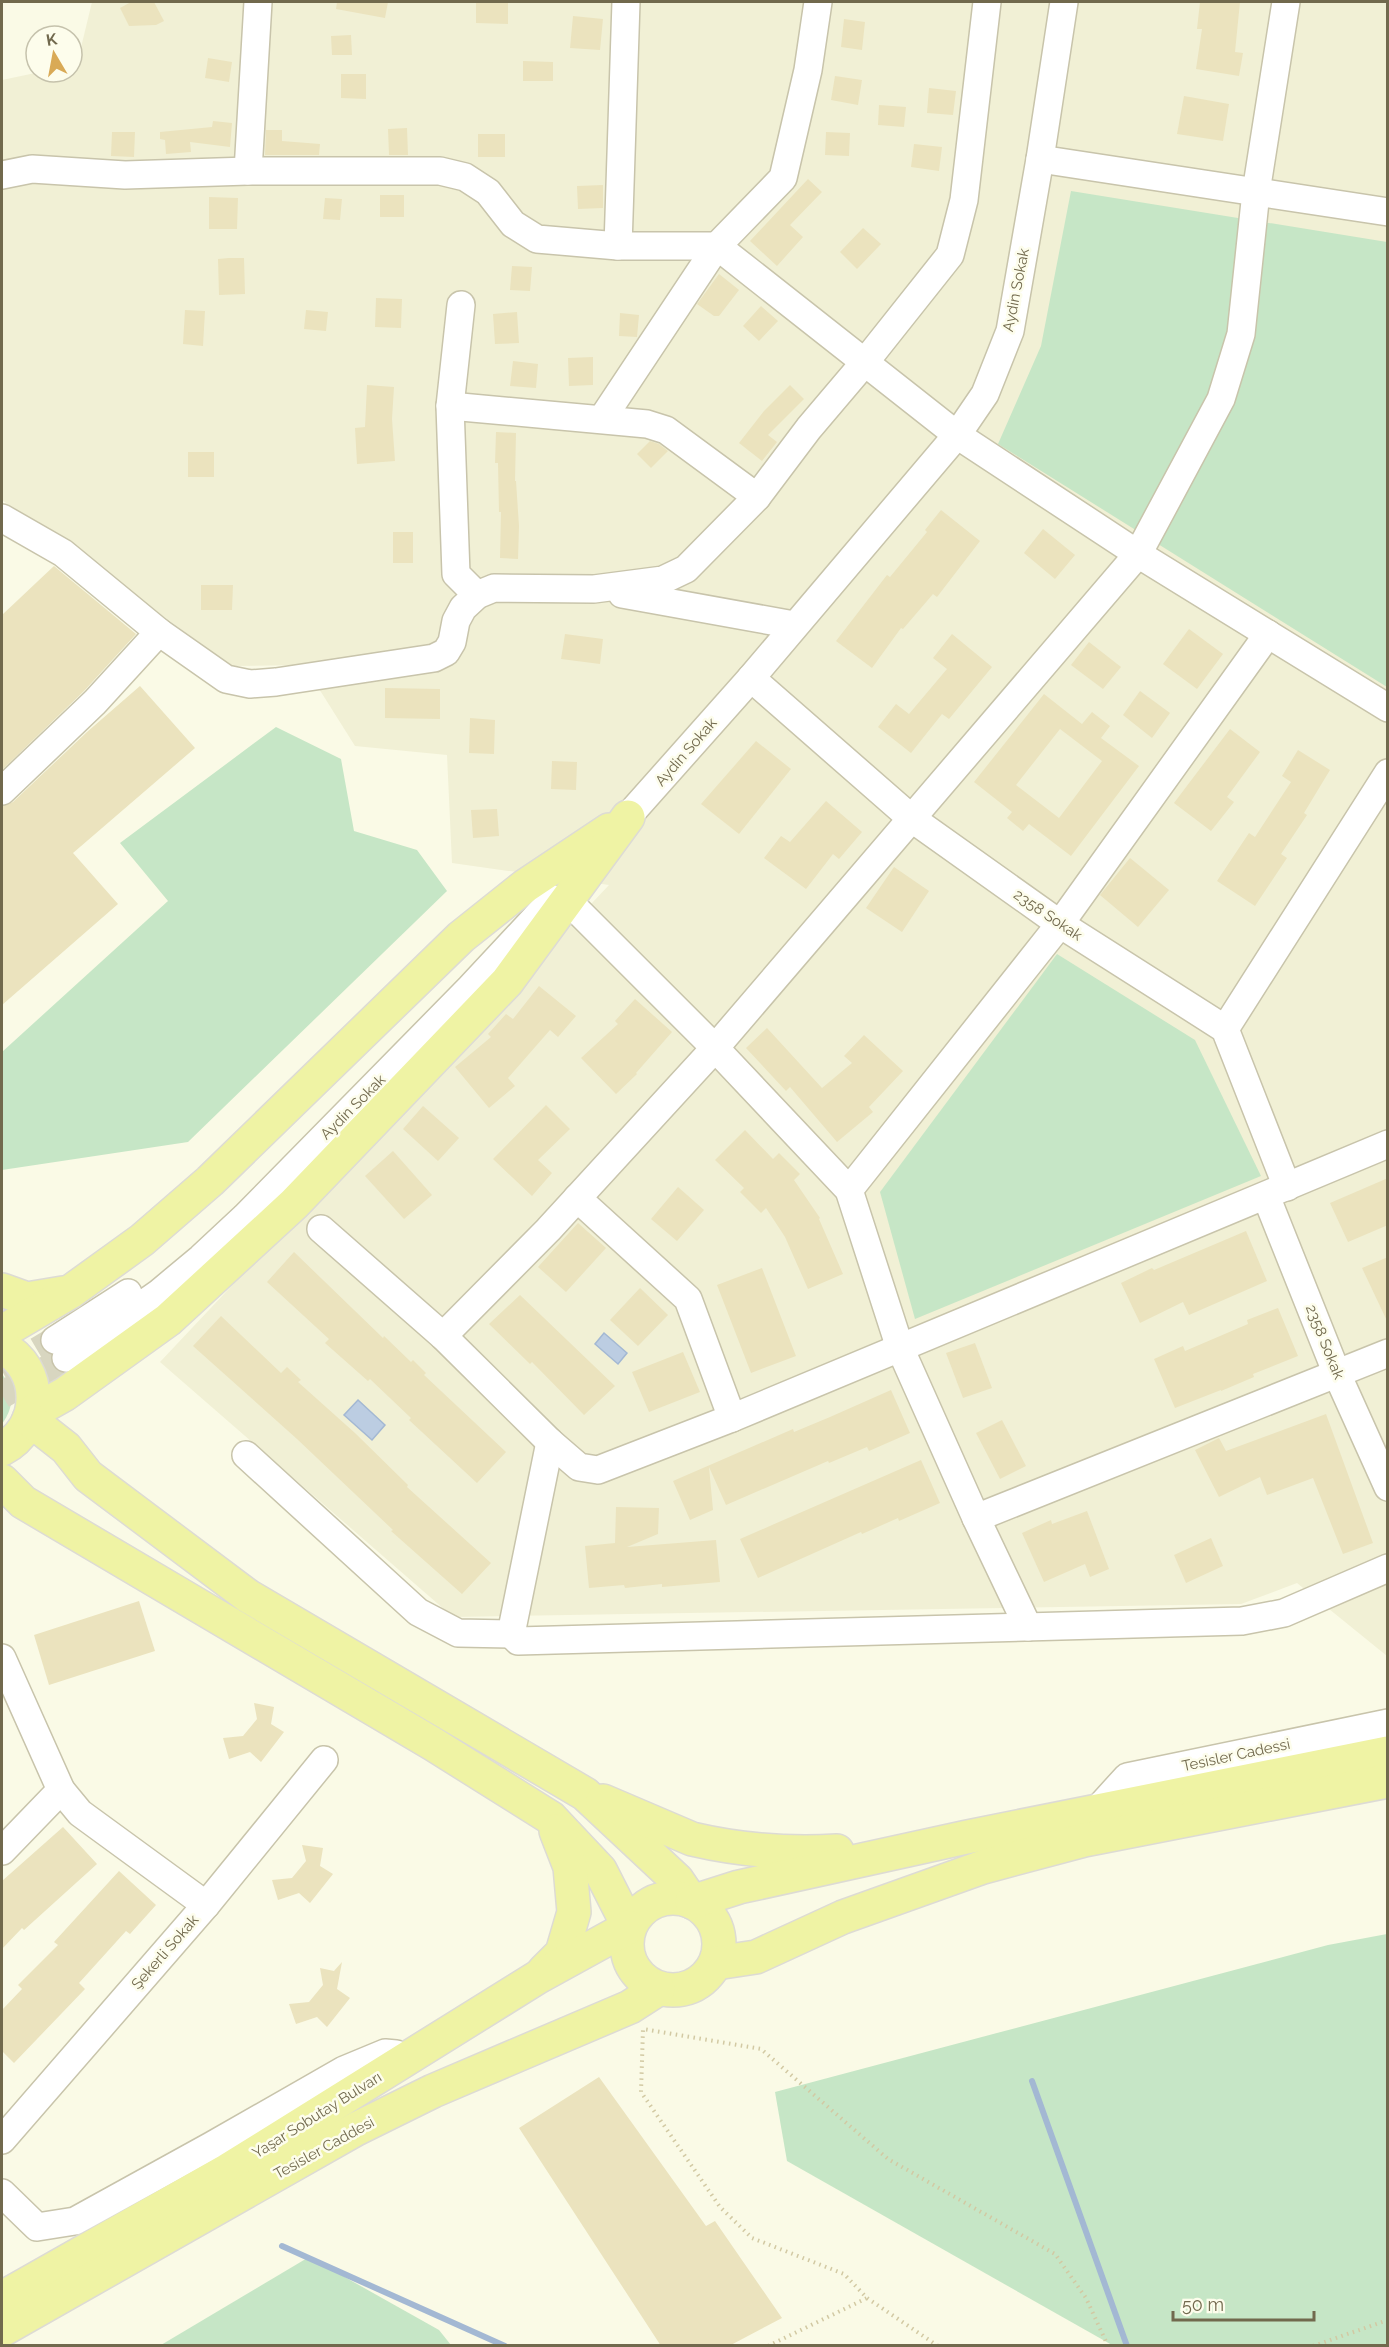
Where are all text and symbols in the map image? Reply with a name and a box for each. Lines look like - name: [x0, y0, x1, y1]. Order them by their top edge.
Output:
- north arrow: [24, 24, 84, 84]
- text: K: [45, 29, 59, 50]
- street label: Aydin Sokak: [999, 247, 1033, 333]
- street label: Aydin Sokak: [651, 714, 721, 790]
- street label: 2358 Sokak: [1010, 886, 1086, 945]
- street label: Aydin Sokak: [317, 1071, 389, 1143]
- street label: 2358 Sokak: [1302, 1302, 1348, 1382]
- street label: Tesisler Cadessi: [1180, 1735, 1292, 1775]
- street label: Şekerli Sokak: [128, 1911, 202, 1993]
- street label: Yaşar Sobutay Bulvarı: [249, 2068, 385, 2162]
- street label: Tesisler Caddesi: [271, 2113, 377, 2183]
- scale bar: [1173, 2284, 1314, 2322]
- text: 50 m: [1182, 2294, 1224, 2315]

